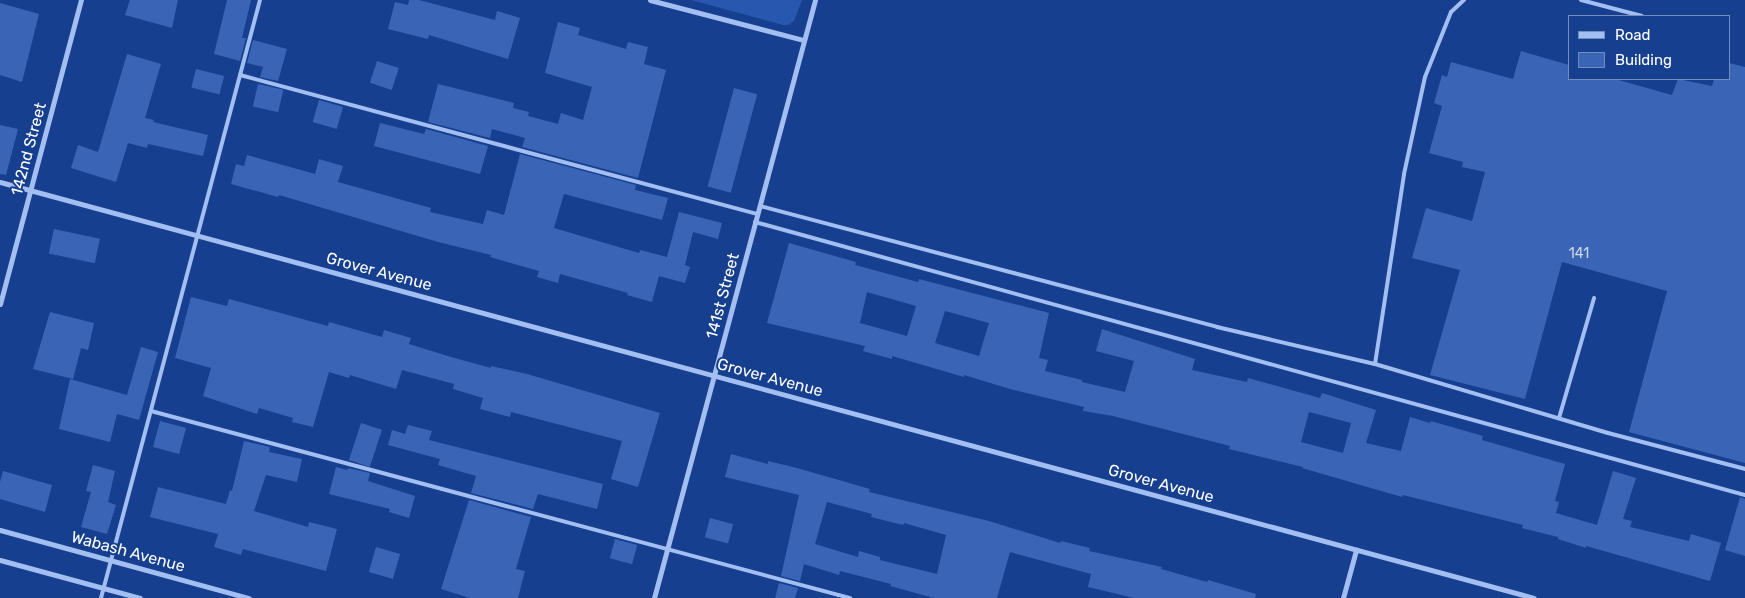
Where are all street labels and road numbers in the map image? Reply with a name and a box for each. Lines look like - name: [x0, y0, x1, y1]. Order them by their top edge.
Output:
- street label: 142nd Street: [7, 100, 51, 198]
- street label: Grover Avenue: [324, 249, 434, 295]
- street label: 141st Street: [702, 251, 744, 341]
- street label: Grover Avenue: [715, 355, 825, 401]
- street label: Grover Avenue: [1106, 461, 1216, 507]
- street label: Wabash Avenue: [69, 528, 187, 576]

